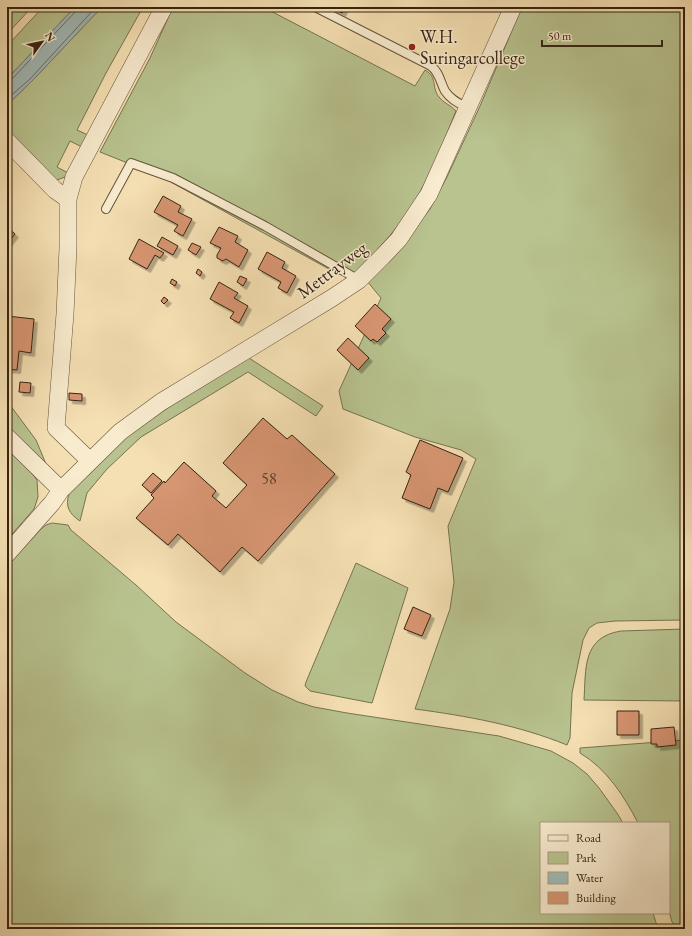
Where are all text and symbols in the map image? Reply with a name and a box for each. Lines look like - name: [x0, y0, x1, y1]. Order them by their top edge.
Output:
- north arrow: [22, 22, 62, 62]
- scale bar: [542, 22, 662, 48]
- place label: W.H. Suringarcollege: [420, 25, 525, 69]
- text: 50 m: [548, 28, 572, 44]
- text: N: [42, 29, 59, 44]
- marker: W.H. Suringarcollege: [407, 42, 417, 52]
- street label: Mettrayweg: [292, 236, 371, 303]
- house number: 58: [261, 468, 277, 489]
- legend: [540, 822, 670, 914]
- text: Road: [576, 830, 602, 846]
- text: Park: [576, 850, 597, 866]
- text: Water: [576, 870, 603, 886]
- text: Building: [576, 890, 617, 906]

